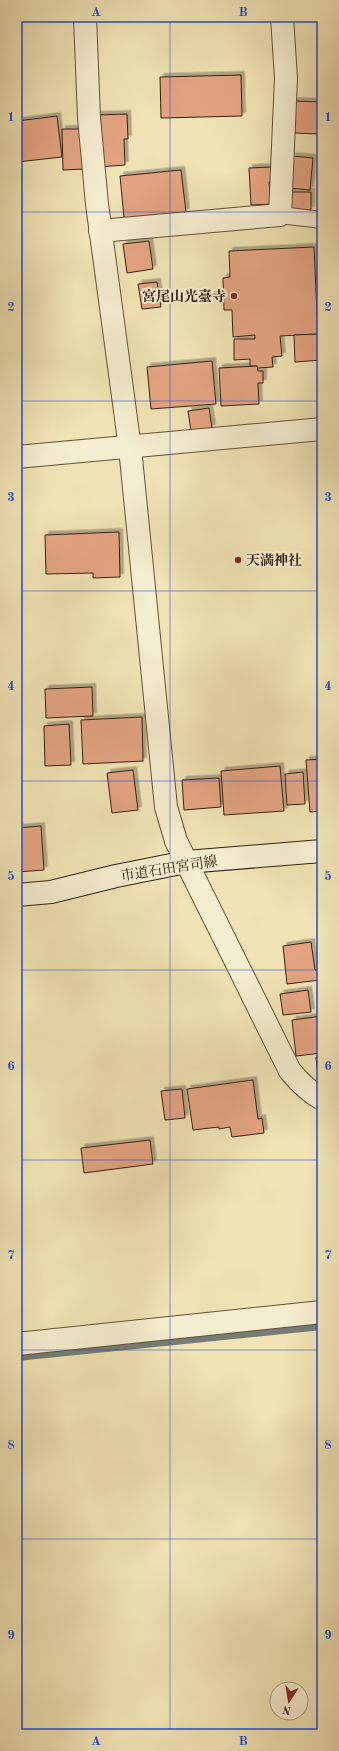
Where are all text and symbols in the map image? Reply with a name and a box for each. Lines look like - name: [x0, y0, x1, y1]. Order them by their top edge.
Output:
- text: A: [91, 6, 101, 19]
- text: B: [238, 6, 248, 19]
- text: 1: [7, 111, 15, 124]
- text: 1: [324, 111, 332, 124]
- place label: 宮尾山光臺寺: [142, 289, 226, 304]
- marker: 宮尾山光臺寺: [229, 291, 239, 301]
- text: 2: [7, 301, 15, 314]
- text: 2: [324, 301, 332, 314]
- text: 3: [7, 491, 15, 504]
- text: 3: [324, 491, 332, 504]
- place label: 天満神社: [246, 553, 302, 568]
- marker: 天満神社: [233, 555, 243, 565]
- text: 4: [7, 680, 15, 693]
- text: 4: [324, 680, 332, 693]
- street label: 市道石田宮司線: [120, 853, 219, 884]
- text: 5: [7, 870, 15, 883]
- text: 5: [324, 870, 332, 883]
- text: 6: [7, 1060, 15, 1073]
- text: 6: [324, 1060, 332, 1073]
- text: 7: [7, 1249, 15, 1262]
- text: 7: [324, 1249, 332, 1262]
- text: 8: [7, 1439, 15, 1452]
- text: 8: [324, 1439, 332, 1452]
- text: 9: [7, 1629, 15, 1642]
- text: 9: [324, 1629, 332, 1642]
- north arrow: [269, 1681, 309, 1721]
- text: N: [281, 1703, 292, 1716]
- text: A: [91, 1735, 101, 1748]
- text: B: [238, 1735, 248, 1748]

